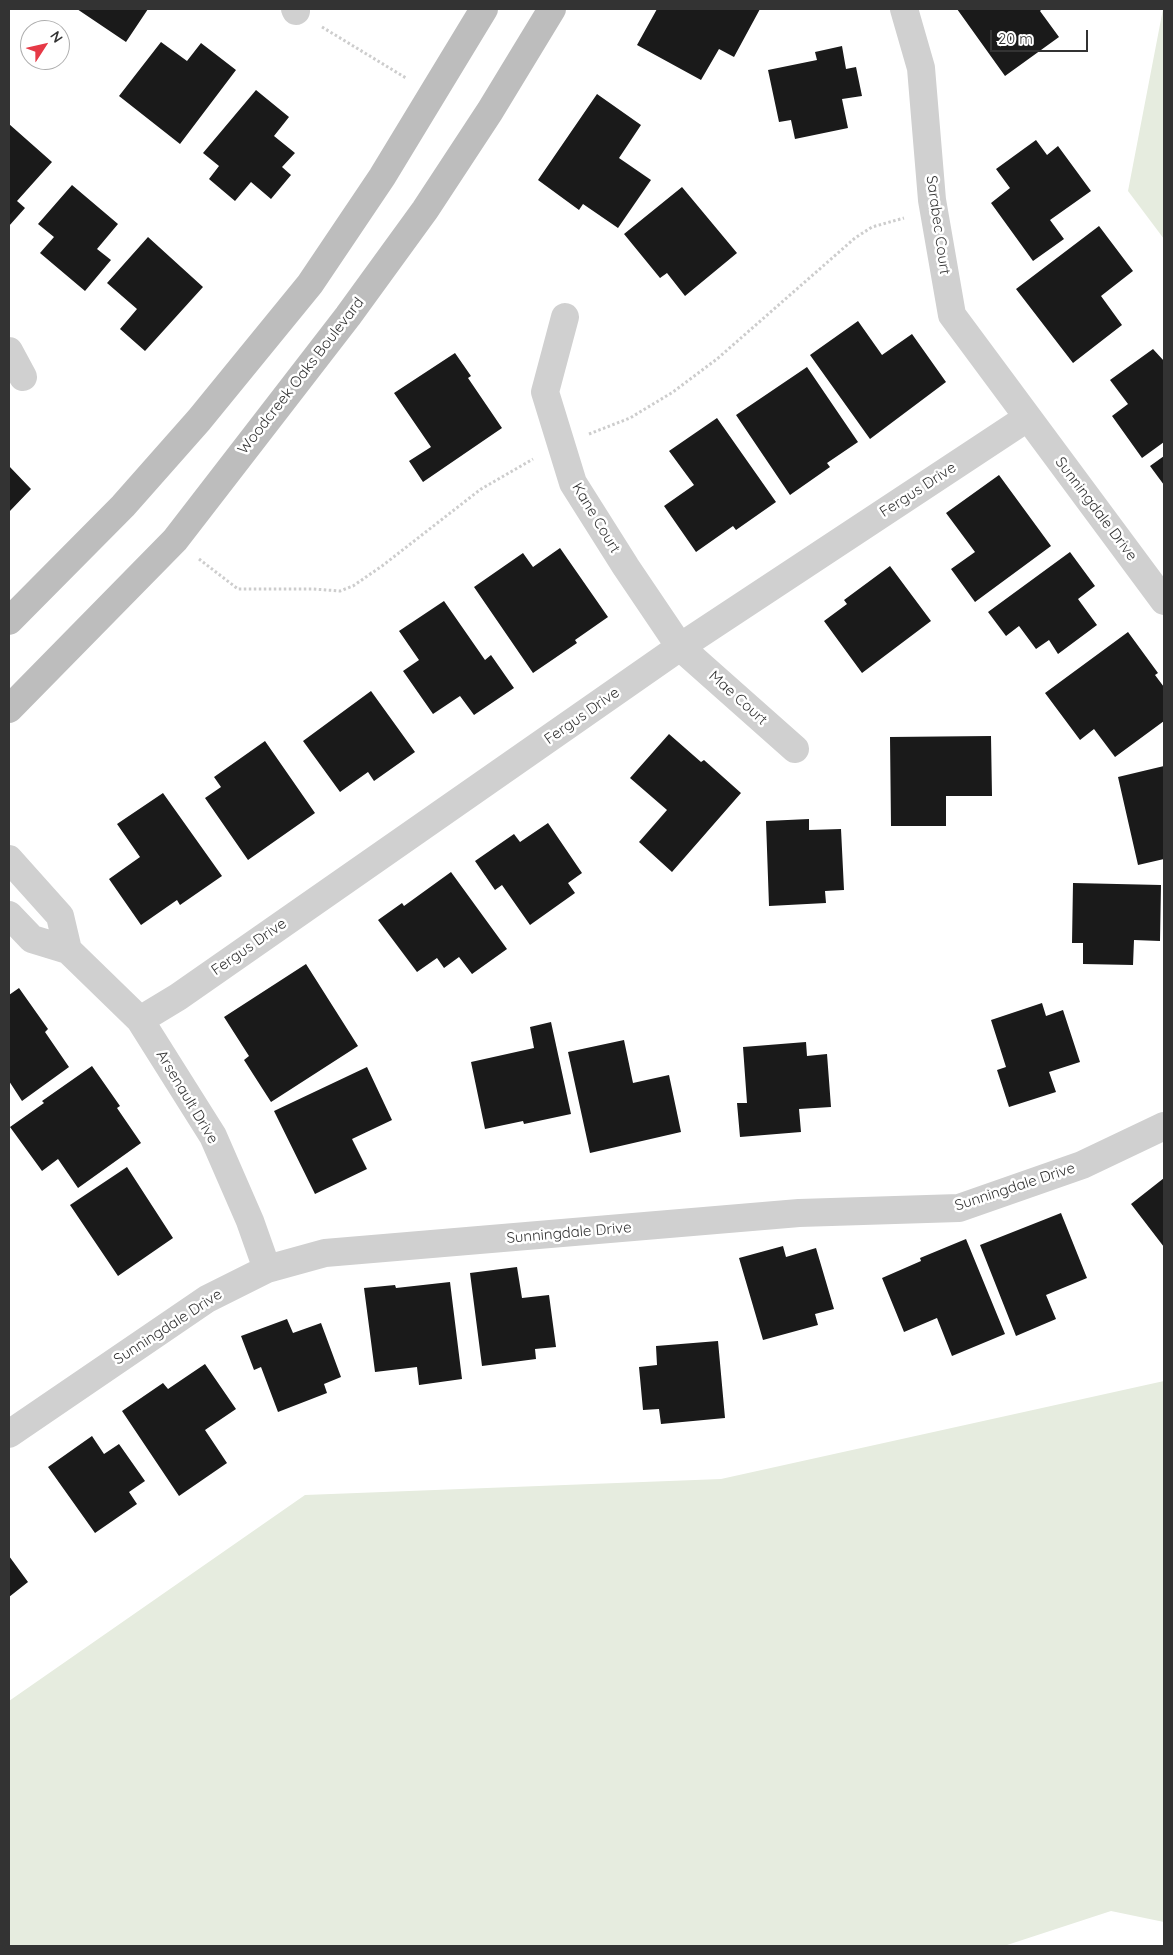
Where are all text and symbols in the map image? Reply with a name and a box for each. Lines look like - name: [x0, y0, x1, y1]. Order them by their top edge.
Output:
- north arrow: [20, 20, 70, 70]
- scale bar: [993, 20, 1090, 52]
- text: N: [46, 28, 67, 46]
- text: 20 m: [998, 29, 1033, 48]
- street label: Sarabec Court: [922, 174, 954, 276]
- street label: Woodcreek Oaks Boulevard: [234, 294, 368, 458]
- street label: Sunningdale Drive: [1051, 454, 1141, 564]
- street label: Fergus Drive: [876, 459, 960, 521]
- street label: Kane Court: [568, 480, 624, 556]
- street label: Mae Court: [705, 667, 771, 729]
- street label: Fergus Drive: [541, 684, 623, 748]
- street label: Fergus Drive: [208, 915, 290, 979]
- street label: Arsenault Drive: [152, 1047, 222, 1147]
- street label: Sunningdale Drive: [953, 1159, 1077, 1215]
- street label: Sunningdale Drive: [506, 1219, 632, 1247]
- street label: Sunningdale Drive: [111, 1285, 225, 1369]

